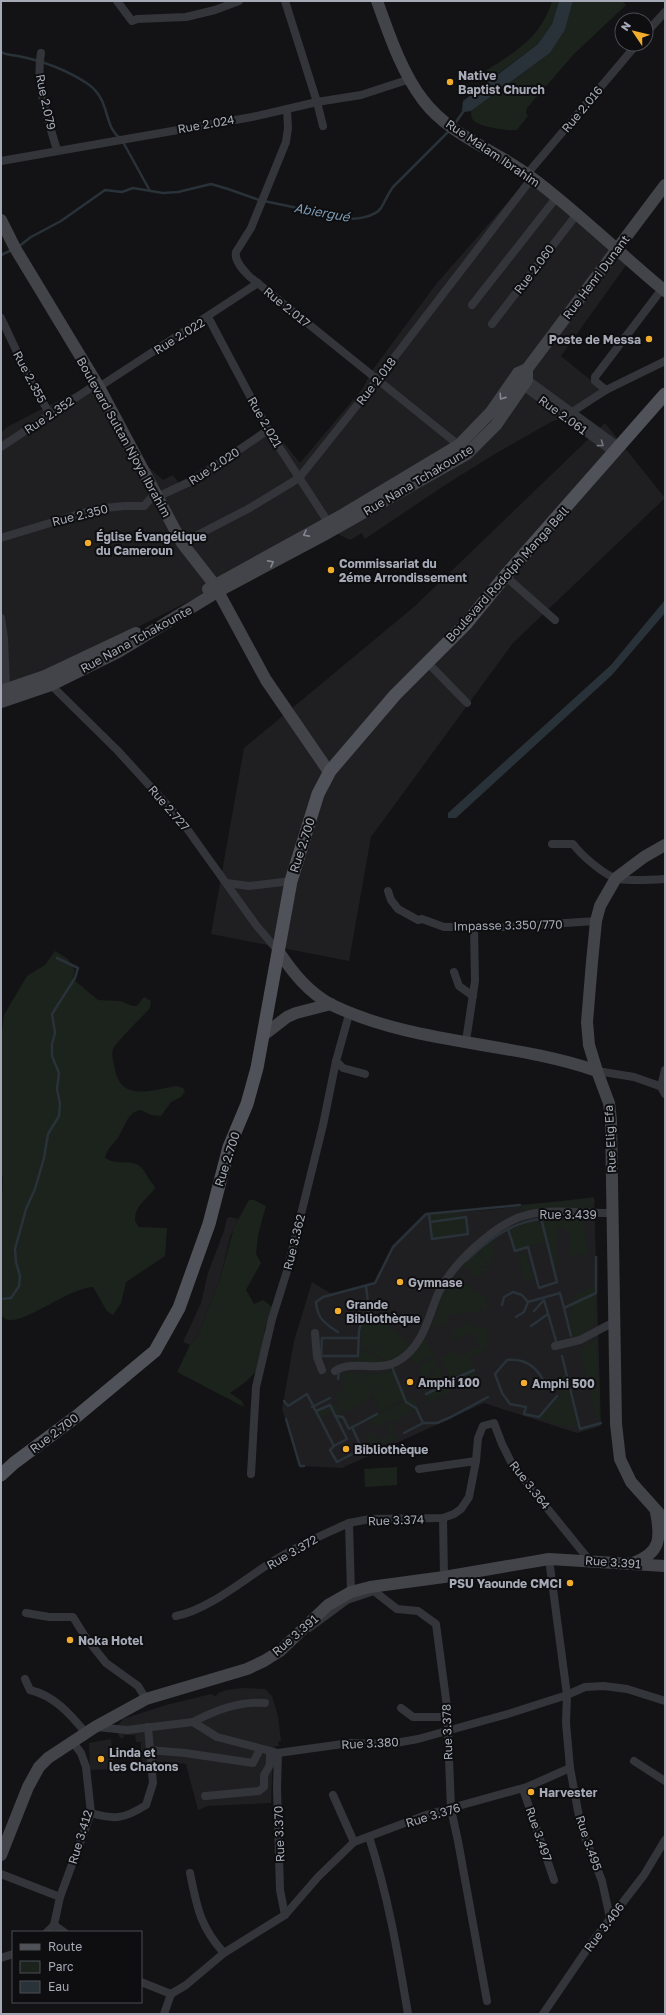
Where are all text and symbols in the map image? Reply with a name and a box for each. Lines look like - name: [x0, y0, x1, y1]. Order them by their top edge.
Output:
- north arrow: [614, 12, 654, 52]
- text: N: [618, 19, 633, 33]
- place label: Native Baptist Church: [458, 68, 545, 97]
- street label: Rue 2.079: [33, 73, 59, 131]
- marker: Native Baptist Church: [445, 77, 455, 87]
- street label: Rue 2.016: [558, 83, 606, 135]
- street label: Rue 2.024: [176, 112, 236, 136]
- street label: Rue Malam Ibrahim: [443, 116, 543, 190]
- water label: Abiergué: [293, 199, 352, 225]
- street label: Rue Henri Dunant: [560, 232, 633, 322]
- street label: Rue 2.060: [511, 241, 557, 297]
- street label: Rue 2.017: [261, 284, 313, 330]
- street label: Rue 2.022: [151, 315, 207, 357]
- place label: Poste de Messa: [549, 332, 641, 347]
- marker: Poste de Messa: [644, 334, 654, 344]
- street label: Rue 2.355: [10, 348, 50, 406]
- street label: Boulevard Sultan Njoya Ibrahim: [74, 354, 174, 520]
- street label: Rue 2.018: [353, 354, 399, 408]
- street label: Rue 2.061: [536, 392, 590, 438]
- street label: Rue 2.352: [21, 393, 77, 437]
- one-way arrow: [499, 393, 507, 400]
- street label: Rue 2.021: [245, 394, 286, 450]
- one-way arrow: [597, 439, 604, 446]
- street label: Rue Nana Tchakounte: [360, 441, 476, 519]
- street label: Rue 2.020: [186, 444, 242, 488]
- street label: Rue 2.350: [50, 501, 110, 529]
- street label: Boulevard Rodolph Manga Bell: [442, 503, 572, 645]
- place label: Église Évangélique du Cameroun: [96, 529, 207, 558]
- one-way arrow: [302, 530, 310, 537]
- marker: Église Évangélique du Cameroun: [83, 538, 93, 548]
- place label: Commissariat du 2éme Arrondissement: [339, 556, 467, 585]
- one-way arrow: [267, 561, 275, 568]
- marker: Commissariat du 2éme Arrondissement: [326, 565, 336, 575]
- street label: Rue Nana Tchakounte: [78, 602, 194, 676]
- street label: Rue 2.727: [145, 782, 193, 834]
- street label: Rue 2.700: [286, 816, 318, 874]
- street label: Impasse 3.350/770: [453, 917, 563, 933]
- street label: Rue Elig Efa: [601, 1105, 619, 1173]
- street label: Rue 2.700: [211, 1130, 243, 1188]
- street label: Rue 3.439: [539, 1207, 597, 1222]
- street label: Rue 3.362: [280, 1213, 308, 1271]
- place label: Gymnase: [408, 1275, 463, 1290]
- marker: Gymnase: [395, 1277, 405, 1287]
- place label: Grande Bibliothèque: [346, 1297, 420, 1326]
- marker: Grande Bibliothèque: [333, 1306, 343, 1316]
- place label: Amphi 100: [418, 1375, 480, 1390]
- place label: Amphi 500: [532, 1376, 595, 1391]
- marker: Amphi 100: [405, 1377, 415, 1387]
- marker: Amphi 500: [519, 1378, 529, 1388]
- street label: Rue 2.700: [27, 1410, 81, 1456]
- place label: Bibliothèque: [354, 1442, 428, 1457]
- marker: Bibliothèque: [341, 1444, 351, 1454]
- street label: Rue 3.364: [506, 1458, 554, 1512]
- street label: Rue 3.374: [368, 1512, 424, 1528]
- street label: Rue 3.372: [264, 1531, 320, 1573]
- street label: Rue 3.391: [585, 1553, 642, 1571]
- place label: PSU Yaounde CMCI: [449, 1576, 562, 1591]
- marker: PSU Yaounde CMCI: [565, 1578, 575, 1588]
- street label: Rue 3.391: [269, 1611, 321, 1659]
- place label: Noka Hotel: [78, 1633, 143, 1648]
- marker: Noka Hotel: [65, 1635, 75, 1645]
- street label: Rue 3.378: [439, 1704, 455, 1760]
- street label: Rue 3.380: [341, 1734, 399, 1752]
- place label: Linda et les Chatons: [109, 1745, 179, 1774]
- marker: Linda et les Chatons: [96, 1754, 106, 1764]
- place label: Harvester: [539, 1785, 598, 1800]
- marker: Harvester: [526, 1787, 536, 1797]
- street label: Rue 3.376: [404, 1800, 462, 1830]
- street label: Rue 3.370: [271, 1805, 287, 1863]
- street label: Rue 3.497: [523, 1805, 555, 1863]
- street label: Rue 3.412: [65, 1808, 95, 1866]
- street label: Rue 3.495: [573, 1813, 605, 1873]
- street label: Rue 3.406: [581, 1899, 627, 1955]
- legend: [12, 1931, 142, 2003]
- text: Route: [48, 1939, 82, 1954]
- text: Parc: [48, 1959, 74, 1974]
- text: Eau: [48, 1979, 69, 1994]

